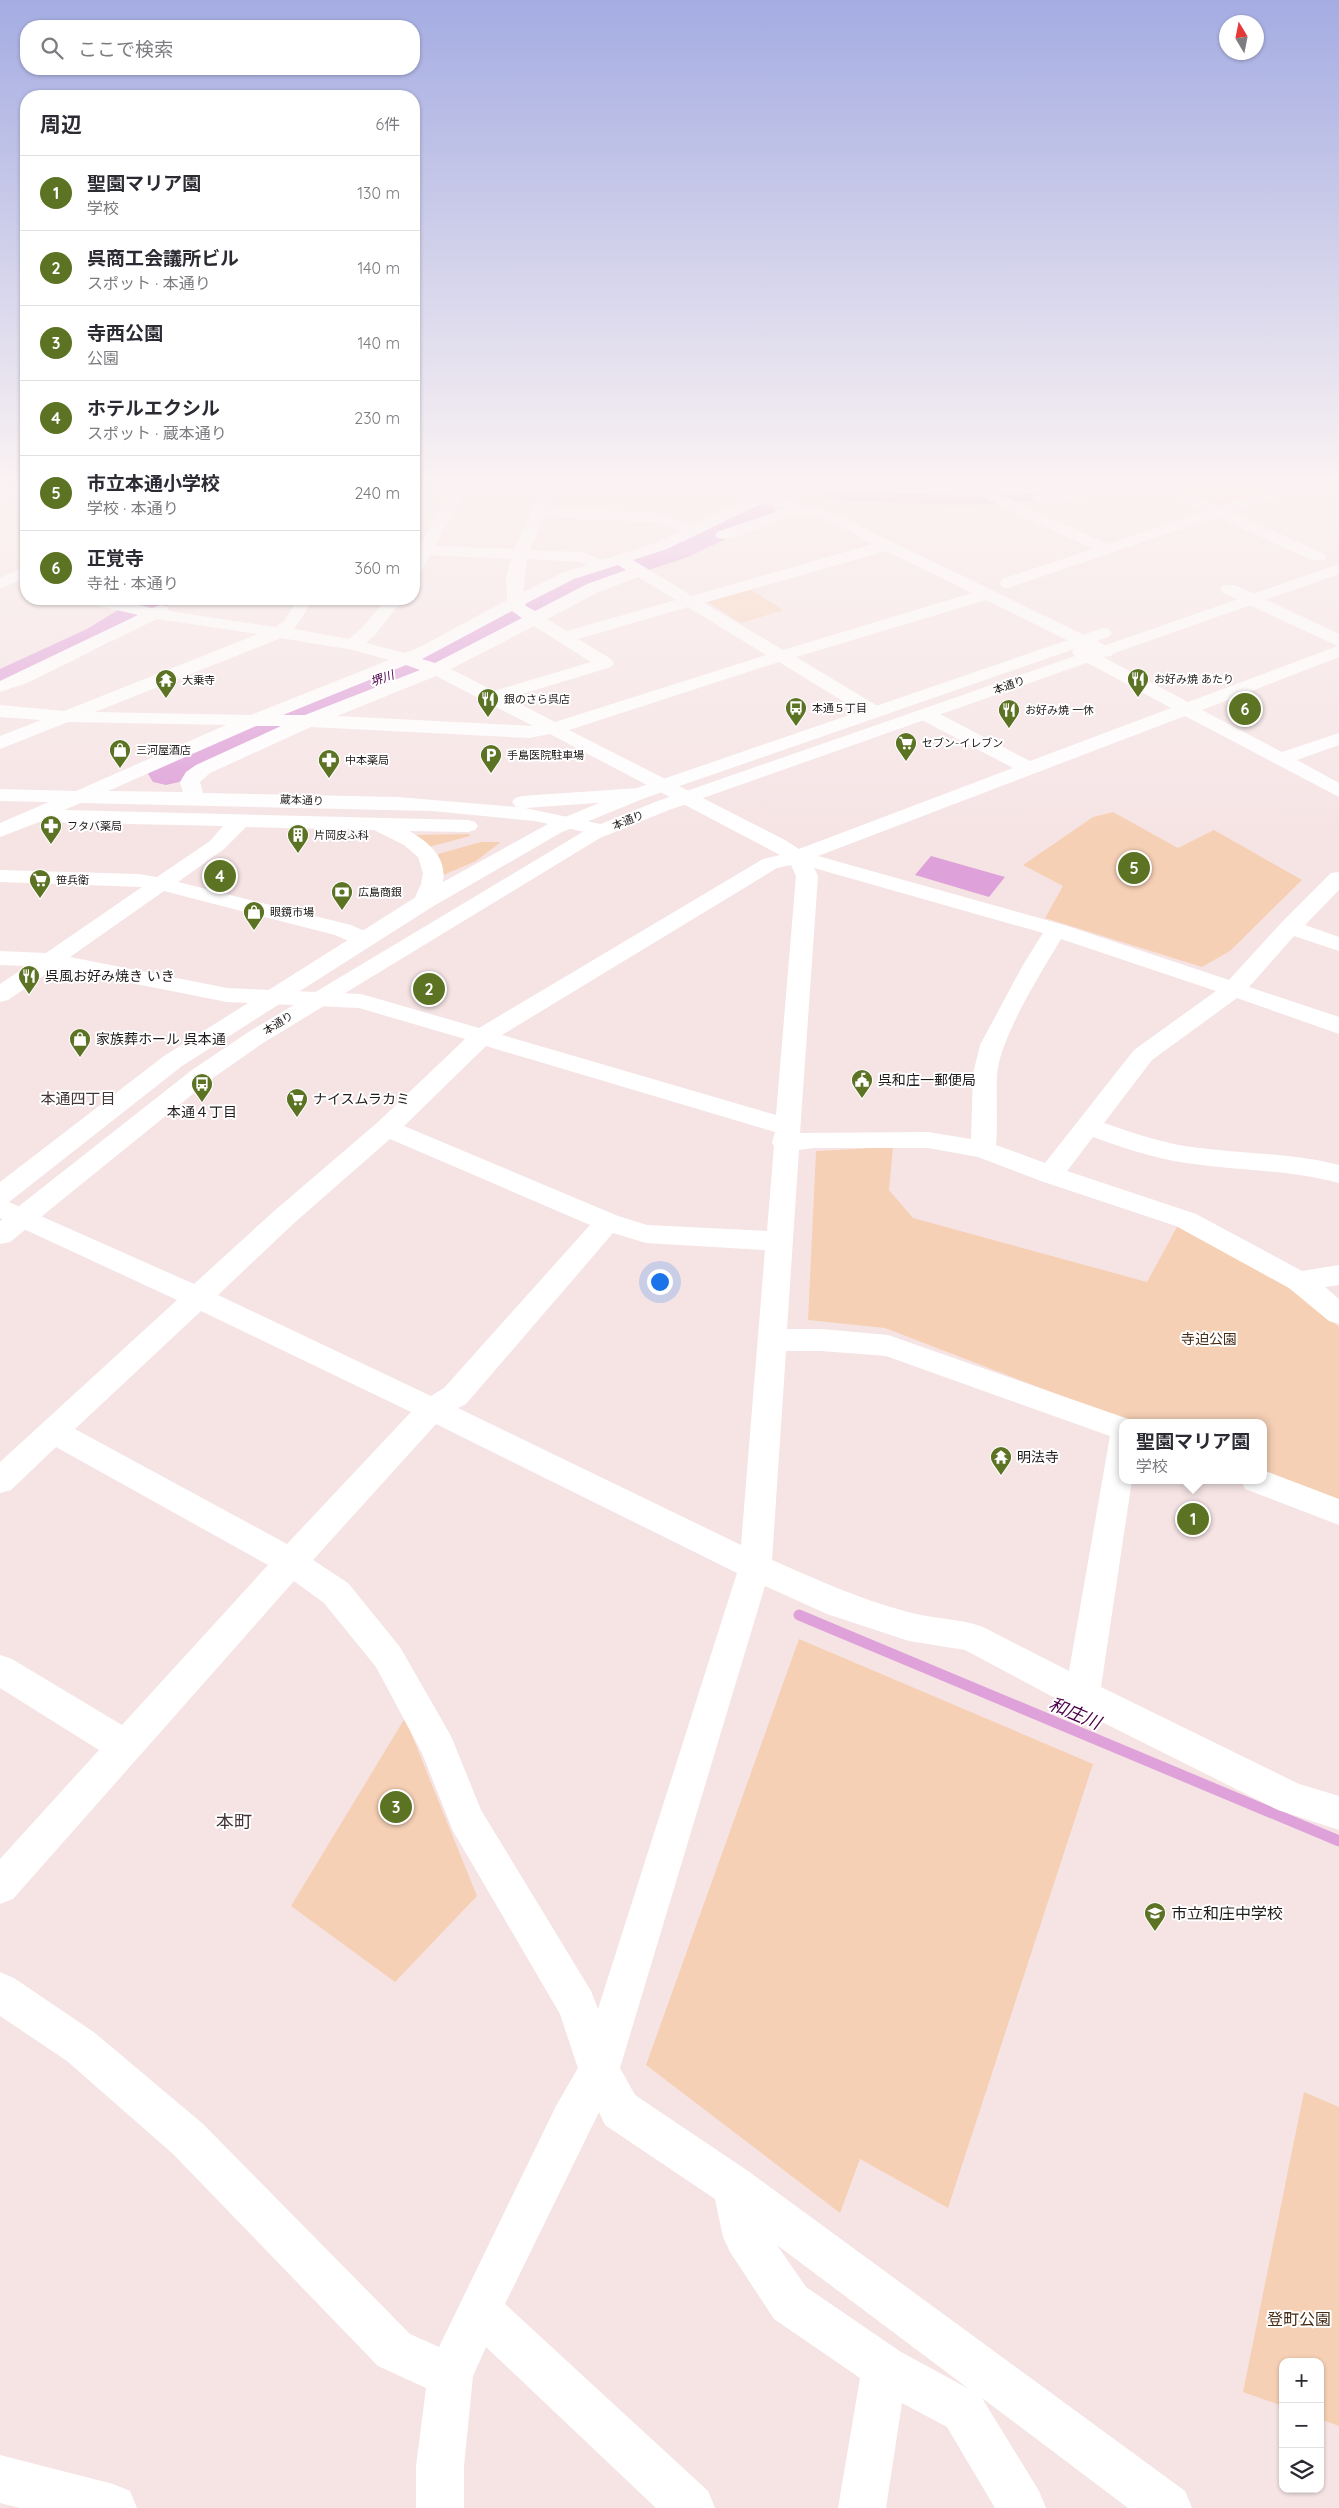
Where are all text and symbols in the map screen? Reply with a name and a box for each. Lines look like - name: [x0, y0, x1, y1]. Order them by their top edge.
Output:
- north arrow: [1219, 15, 1264, 60]
- search box: [20, 20, 420, 75]
- icon: search: [38, 34, 66, 62]
- text: ここで検索: [78, 37, 173, 61]
- text: 周辺: [40, 111, 82, 137]
- text: 6件: [375, 114, 400, 134]
- text: 聖園マリア園: [87, 171, 201, 195]
- text: 1: [53, 183, 59, 203]
- text: 130 m: [357, 183, 400, 203]
- text: 学校: [87, 198, 119, 218]
- text: 呉商工会議所ビル: [87, 246, 239, 270]
- text: 2: [51, 258, 61, 278]
- text: 140 m: [357, 258, 400, 278]
- text: スポット · 本通り: [87, 273, 211, 293]
- text: 寺西公園: [87, 321, 163, 345]
- text: 3: [52, 333, 60, 353]
- text: 140 m: [357, 333, 400, 353]
- text: 公園: [87, 348, 119, 368]
- text: ホテルエクシル: [87, 396, 220, 420]
- text: 4: [51, 408, 61, 428]
- text: 230 m: [354, 408, 400, 428]
- text: スポット · 蔵本通り: [87, 423, 227, 443]
- text: 市立本通小学校: [87, 471, 220, 495]
- text: 5: [51, 483, 61, 503]
- text: 240 m: [354, 483, 400, 503]
- text: 学校 · 本通り: [87, 498, 179, 518]
- text: 正覚寺: [87, 546, 144, 570]
- text: 6: [52, 558, 60, 578]
- text: 360 m: [355, 558, 400, 578]
- text: 寺社 · 本通り: [87, 573, 179, 593]
- water label: 堺川: [368, 666, 398, 689]
- restaurant icon: お好み焼 あたり: [1126, 667, 1150, 698]
- temple icon: 大乗寺: [154, 668, 178, 699]
- place label: お好み焼 あたり: [1154, 672, 1234, 686]
- place label: 大乗寺: [182, 673, 215, 687]
- street label: 本通り: [991, 673, 1027, 697]
- restaurant icon: 銀のさら呉店: [476, 687, 500, 718]
- pin: 6: [1229, 690, 1261, 728]
- place label: 銀のさら呉店: [504, 692, 570, 706]
- bus stop icon: 本通５丁目: [784, 696, 808, 727]
- restaurant icon: お好み焼 一休: [997, 698, 1021, 729]
- place label: 本通５丁目: [812, 701, 867, 715]
- place label: お好み焼 一休: [1025, 703, 1094, 717]
- supermarket icon: セブン-イレブン: [894, 731, 918, 762]
- place label: セブン-イレブン: [922, 736, 1003, 750]
- shop icon: 三河屋酒店: [108, 738, 132, 769]
- place label: 三河屋酒店: [136, 743, 191, 757]
- parking icon: 手島医院駐車場: [479, 743, 503, 774]
- pharmacy icon: 中本薬局: [317, 748, 341, 779]
- place label: 手島医院駐車場: [507, 748, 584, 762]
- place label: 中本薬局: [345, 753, 389, 767]
- street label: 蔵本通り: [280, 792, 324, 808]
- street label: 本通り: [610, 807, 646, 833]
- pharmacy icon: フタバ薬局: [39, 814, 63, 845]
- place label: フタバ薬局: [67, 819, 122, 833]
- building icon: 片岡皮ふ科: [286, 823, 310, 854]
- place label: 片岡皮ふ科: [314, 828, 369, 842]
- pin: 5: [1118, 849, 1150, 887]
- pin: 4: [204, 857, 236, 895]
- supermarket icon: 笹兵衛: [28, 868, 52, 899]
- place label: 笹兵衛: [56, 873, 89, 887]
- bank icon: 広島商銀: [330, 880, 354, 911]
- place label: 広島商銀: [358, 885, 402, 899]
- shop icon: 眼鏡市場: [242, 900, 266, 931]
- place label: 眼鏡市場: [270, 905, 314, 919]
- restaurant icon: 呉風お好み焼き いき: [17, 964, 41, 995]
- place label: 呉風お好み焼き いき: [45, 967, 175, 985]
- pin: 2: [413, 970, 445, 1008]
- street label: 本通り: [260, 1008, 296, 1038]
- shop icon: 家族葬ホール 呉本通: [68, 1027, 92, 1058]
- place label: 家族葬ホール 呉本通: [96, 1030, 226, 1048]
- public building icon: 呉和庄一郵便局: [850, 1068, 874, 1099]
- place label: 呉和庄一郵便局: [878, 1071, 976, 1089]
- bus stop icon: 本通４丁目: [190, 1072, 214, 1103]
- supermarket icon: ナイスムラカミ: [285, 1087, 309, 1118]
- district label: 本通四丁目: [40, 1089, 116, 1108]
- place label: ナイスムラカミ: [313, 1090, 410, 1108]
- place label: 本通４丁目: [167, 1103, 237, 1121]
- your location: [647, 1269, 673, 1295]
- park label: 寺迫公園: [1181, 1330, 1237, 1348]
- popup: [1119, 1419, 1267, 1484]
- text: 聖園マリア園: [1136, 1429, 1250, 1453]
- temple icon: 明法寺: [989, 1445, 1013, 1476]
- place label: 明法寺: [1017, 1448, 1059, 1466]
- text: 学校: [1136, 1456, 1168, 1476]
- pin: 1: [1177, 1500, 1209, 1538]
- water label: 和庄川: [1046, 1692, 1106, 1735]
- pin: 3: [380, 1788, 412, 1826]
- district label: 本町: [216, 1810, 252, 1833]
- school or university icon: 市立和庄中学校: [1143, 1901, 1167, 1932]
- place label: 市立和庄中学校: [1171, 1903, 1283, 1923]
- park label: 登町公園: [1267, 2309, 1331, 2329]
- map controls: [1279, 2358, 1324, 2493]
- button: +: [1279, 2358, 1324, 2403]
- button: −: [1279, 2403, 1324, 2448]
- button: layers: [1279, 2448, 1324, 2493]

